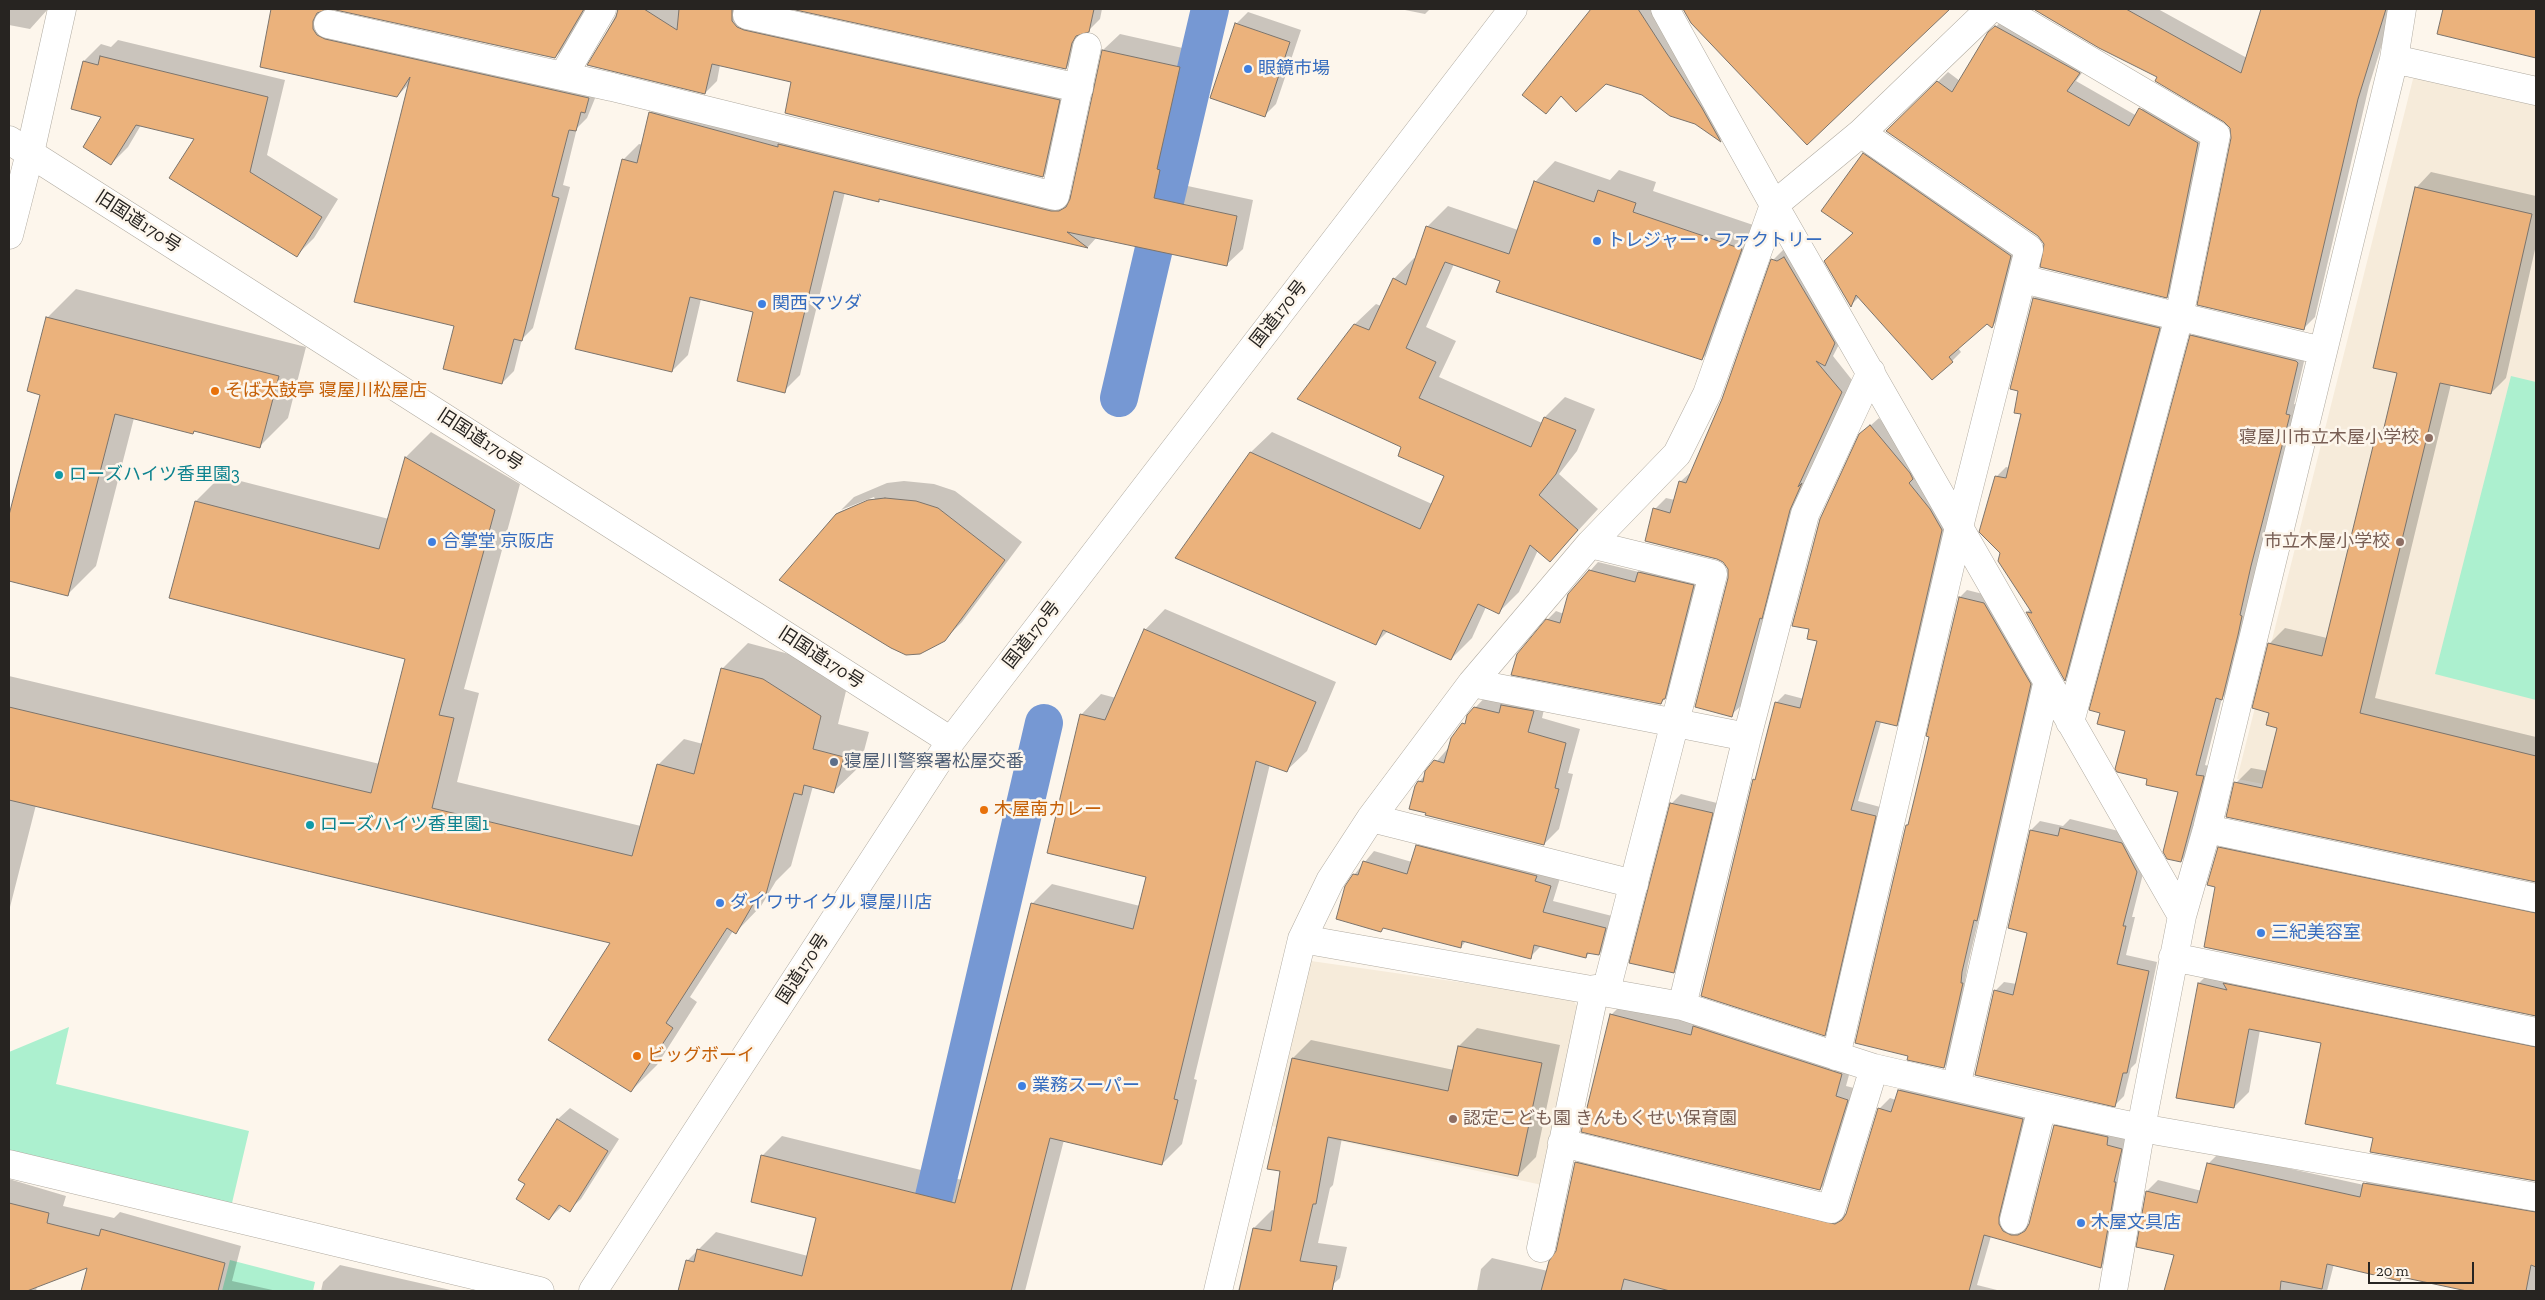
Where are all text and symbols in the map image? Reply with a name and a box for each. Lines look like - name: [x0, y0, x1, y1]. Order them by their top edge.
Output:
- place label: 眼鏡市場: [1258, 58, 1330, 80]
- marker: 眼鏡市場: [1242, 63, 1254, 75]
- street label: 旧国道170号: [91, 186, 185, 258]
- place label: トレジャー・ファクトリー: [1607, 230, 1823, 252]
- marker: トレジャー・ファクトリー: [1591, 235, 1603, 247]
- street label: 国道170号: [1246, 276, 1312, 352]
- place label: 関西マツダ: [772, 293, 862, 315]
- marker: 関西マツダ: [756, 298, 768, 310]
- place label: そば太鼓亭 寝屋川松屋店: [225, 380, 427, 402]
- marker: そば太鼓亭 寝屋川松屋店: [209, 385, 221, 397]
- street label: 旧国道170号: [433, 404, 527, 476]
- place label: 寝屋川市立木屋小学校: [2239, 427, 2419, 449]
- marker: 寝屋川市立木屋小学校: [2423, 432, 2435, 444]
- place label: ローズハイツ香里園3: [69, 464, 240, 486]
- marker: ローズハイツ香里園3: [53, 469, 65, 481]
- place label: 合掌堂 京阪店: [442, 531, 554, 553]
- place label: 市立木屋小学校: [2264, 531, 2390, 553]
- marker: 合掌堂 京阪店: [426, 536, 438, 548]
- marker: 市立木屋小学校: [2394, 536, 2406, 548]
- street label: 国道170号: [999, 597, 1065, 673]
- street label: 旧国道170号: [774, 622, 868, 694]
- place label: 寝屋川警察署松屋交番: [844, 751, 1024, 773]
- marker: 寝屋川警察署松屋交番: [828, 756, 840, 768]
- place label: 木屋南カレー: [994, 799, 1102, 821]
- marker: 木屋南カレー: [978, 804, 990, 816]
- place label: ローズハイツ香里園1: [320, 814, 489, 836]
- marker: ローズハイツ香里園1: [304, 819, 316, 831]
- place label: ダイワサイクル 寝屋川店: [730, 892, 932, 914]
- marker: ダイワサイクル 寝屋川店: [714, 897, 726, 909]
- place label: 三紀美容室: [2271, 922, 2361, 944]
- marker: 三紀美容室: [2255, 927, 2267, 939]
- street label: 国道170号: [772, 930, 834, 1008]
- place label: ビッグボーイ: [647, 1045, 755, 1067]
- marker: ビッグボーイ: [631, 1050, 643, 1062]
- place label: 業務スーパー: [1032, 1075, 1140, 1097]
- marker: 業務スーパー: [1016, 1080, 1028, 1092]
- place label: 認定こども園 きんもくせい保育園: [1463, 1108, 1737, 1130]
- marker: 認定こども園 きんもくせい保育園: [1447, 1113, 1459, 1125]
- place label: 木屋文具店: [2091, 1212, 2181, 1234]
- marker: 木屋文具店: [2075, 1217, 2087, 1229]
- scale bar: [2370, 1252, 2476, 1284]
- text: 20 m: [2376, 1262, 2409, 1280]

